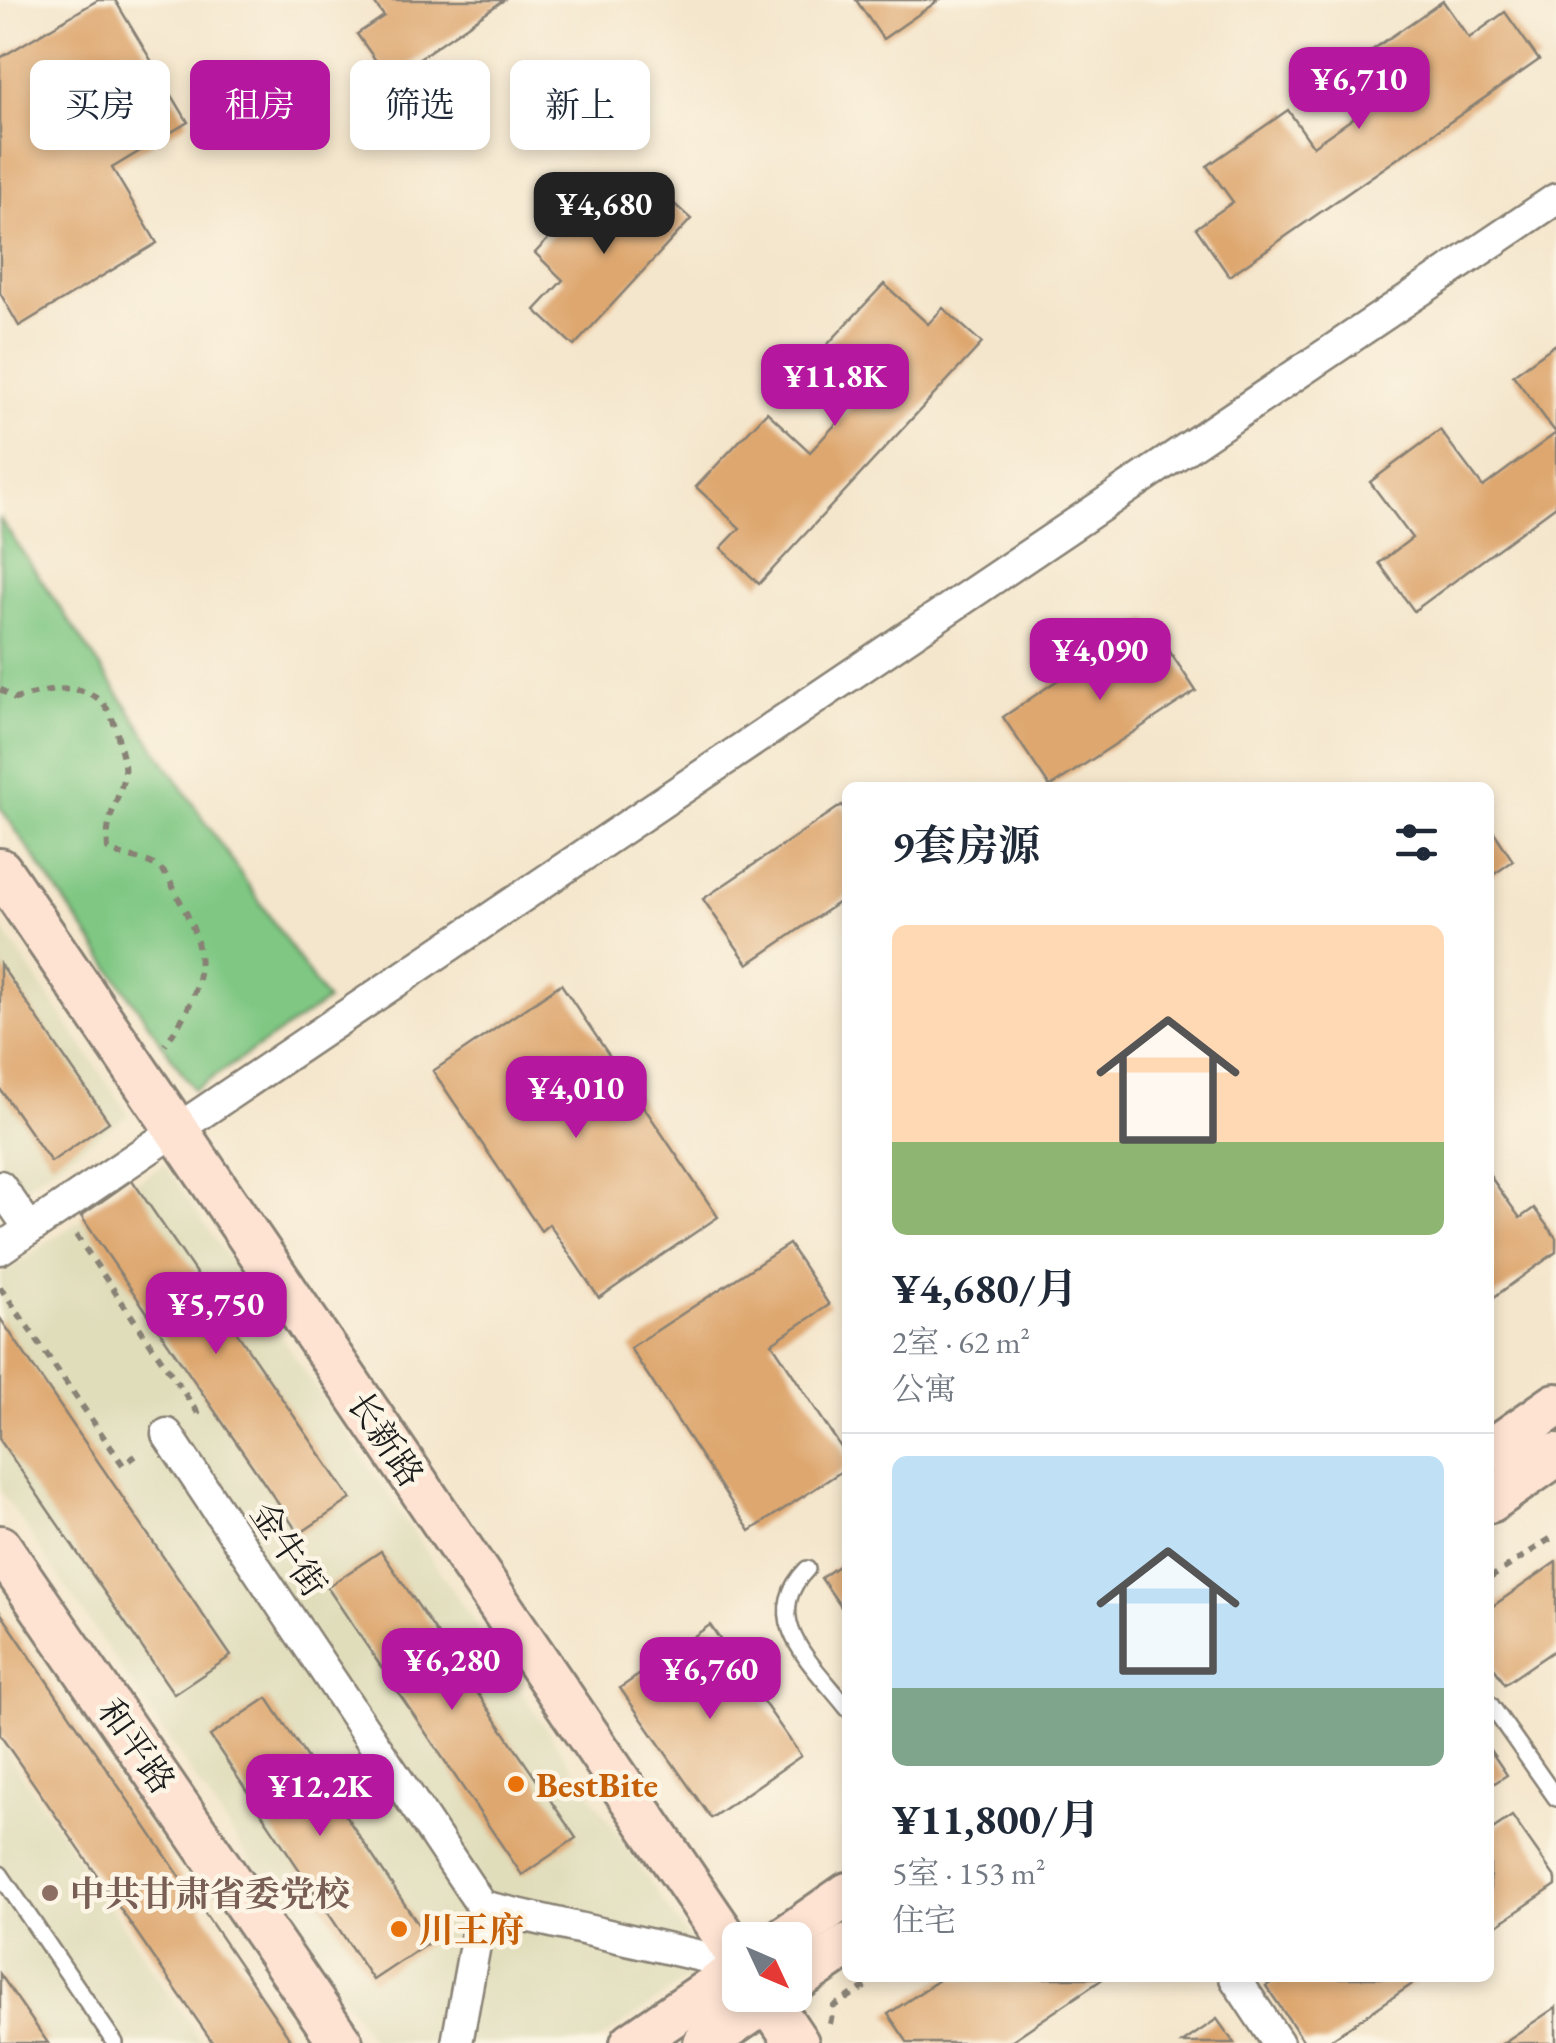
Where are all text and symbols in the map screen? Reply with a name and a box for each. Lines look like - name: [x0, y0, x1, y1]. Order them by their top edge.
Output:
- pin: ¥6,710: [1278, 47, 1440, 132]
- text: ¥6,710: [1311, 58, 1407, 100]
- chip: 买房: [30, 60, 170, 150]
- chip: 租房: [190, 60, 330, 150]
- chip: 筛选: [350, 60, 490, 150]
- chip: 新上: [510, 60, 650, 150]
- pin: ¥4,680: [523, 172, 685, 257]
- text: ¥4,680: [556, 183, 652, 225]
- pin: ¥11.8K: [754, 344, 916, 429]
- text: ¥11.8K: [783, 355, 887, 397]
- pin: ¥4,090: [1019, 618, 1181, 703]
- text: ¥4,090: [1052, 629, 1148, 671]
- icon: filters: [1389, 815, 1444, 870]
- text: 9套房源: [892, 818, 1040, 873]
- icon: home: [1078, 990, 1258, 1170]
- pin: ¥4,010: [495, 1056, 657, 1141]
- text: ¥4,010: [528, 1067, 624, 1109]
- text: ¥4,680/月: [892, 1261, 1078, 1316]
- pin: ¥5,750: [135, 1272, 297, 1357]
- text: ¥5,750: [168, 1283, 264, 1325]
- text: 2室 · 62 m²: [892, 1321, 1030, 1363]
- text: 公寓: [892, 1368, 956, 1410]
- street label: 长新路: [338, 1383, 434, 1495]
- street label: 金牛街: [241, 1493, 337, 1605]
- icon: home: [1078, 1521, 1258, 1701]
- pin: ¥6,280: [371, 1628, 533, 1713]
- pin: ¥6,760: [629, 1637, 791, 1722]
- text: ¥6,280: [404, 1639, 500, 1681]
- text: ¥6,760: [662, 1648, 758, 1690]
- street label: 和平路: [88, 1690, 186, 1802]
- pin: ¥12.2K: [239, 1754, 401, 1839]
- place label: BestBite: [536, 1762, 658, 1807]
- text: ¥12.2K: [268, 1765, 372, 1807]
- marker: BestBite: [505, 1773, 527, 1795]
- text: ¥11,800/月: [892, 1792, 1100, 1847]
- text: 5室 · 153 m²: [892, 1852, 1046, 1894]
- place label: 中共甘肃省委党校: [70, 1871, 350, 1916]
- marker: 中共甘肃省委党校: [39, 1882, 61, 1904]
- text: 住宅: [892, 1899, 956, 1941]
- place label: 川王府: [419, 1907, 524, 1952]
- marker: 川王府: [388, 1918, 410, 1940]
- north arrow: [722, 1922, 812, 2012]
- map controls: [722, 1922, 812, 2012]

